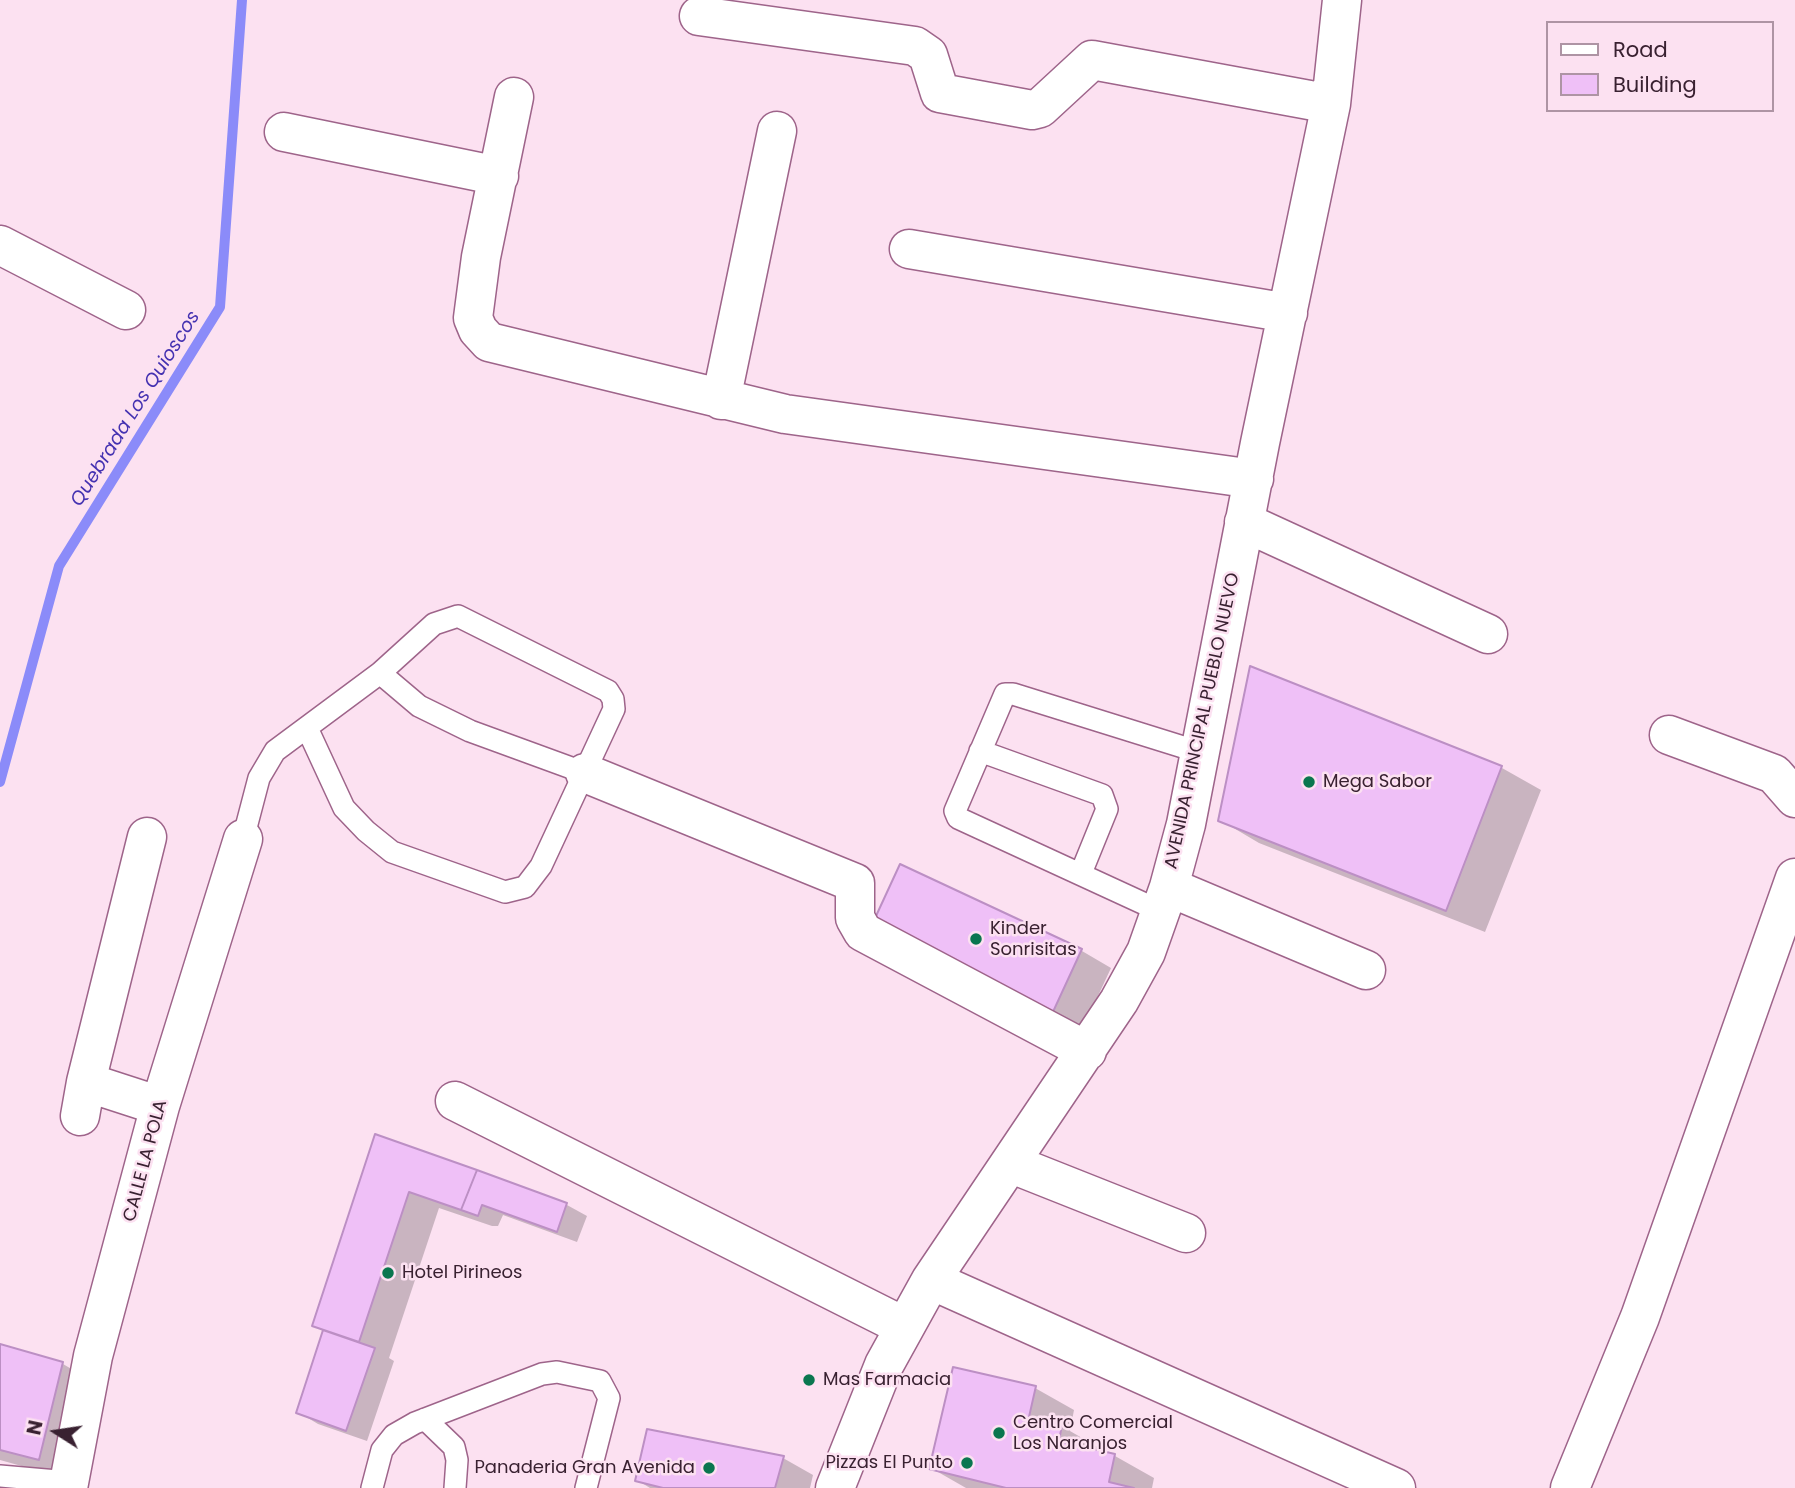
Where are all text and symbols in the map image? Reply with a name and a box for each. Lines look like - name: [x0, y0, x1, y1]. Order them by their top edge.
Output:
- legend: [1546, 21, 1774, 112]
- text: Road: [1613, 35, 1668, 64]
- text: Building: [1613, 70, 1697, 99]
- water label: Quebrada Los Quioscos: [66, 307, 206, 511]
- street label: AVENIDA PRINCIPAL PUEBLO NUEVO: [1161, 571, 1245, 871]
- place label: Mega Sabor: [1323, 771, 1432, 793]
- marker: Mega Sabor: [1301, 774, 1317, 790]
- place label: Kinder Sonrisitas: [990, 918, 1077, 960]
- marker: Kinder Sonrisitas: [968, 931, 984, 947]
- street label: CALLE LA POLA: [119, 1098, 173, 1224]
- place label: Hotel Pirineos: [402, 1262, 523, 1284]
- marker: Hotel Pirineos: [380, 1265, 396, 1281]
- place label: Mas Farmacia: [823, 1369, 951, 1391]
- marker: Mas Farmacia: [801, 1372, 817, 1388]
- north arrow: [21, 1397, 91, 1467]
- place label: Centro Comercial Los Naranjos: [1013, 1412, 1173, 1454]
- text: N: [20, 1418, 50, 1437]
- marker: Centro Comercial Los Naranjos: [991, 1425, 1007, 1441]
- place label: Pizzas El Punto: [825, 1452, 953, 1474]
- marker: Pizzas El Punto: [959, 1455, 975, 1471]
- place label: Panaderia Gran Avenida: [474, 1457, 695, 1479]
- marker: Panaderia Gran Avenida: [701, 1460, 717, 1476]

